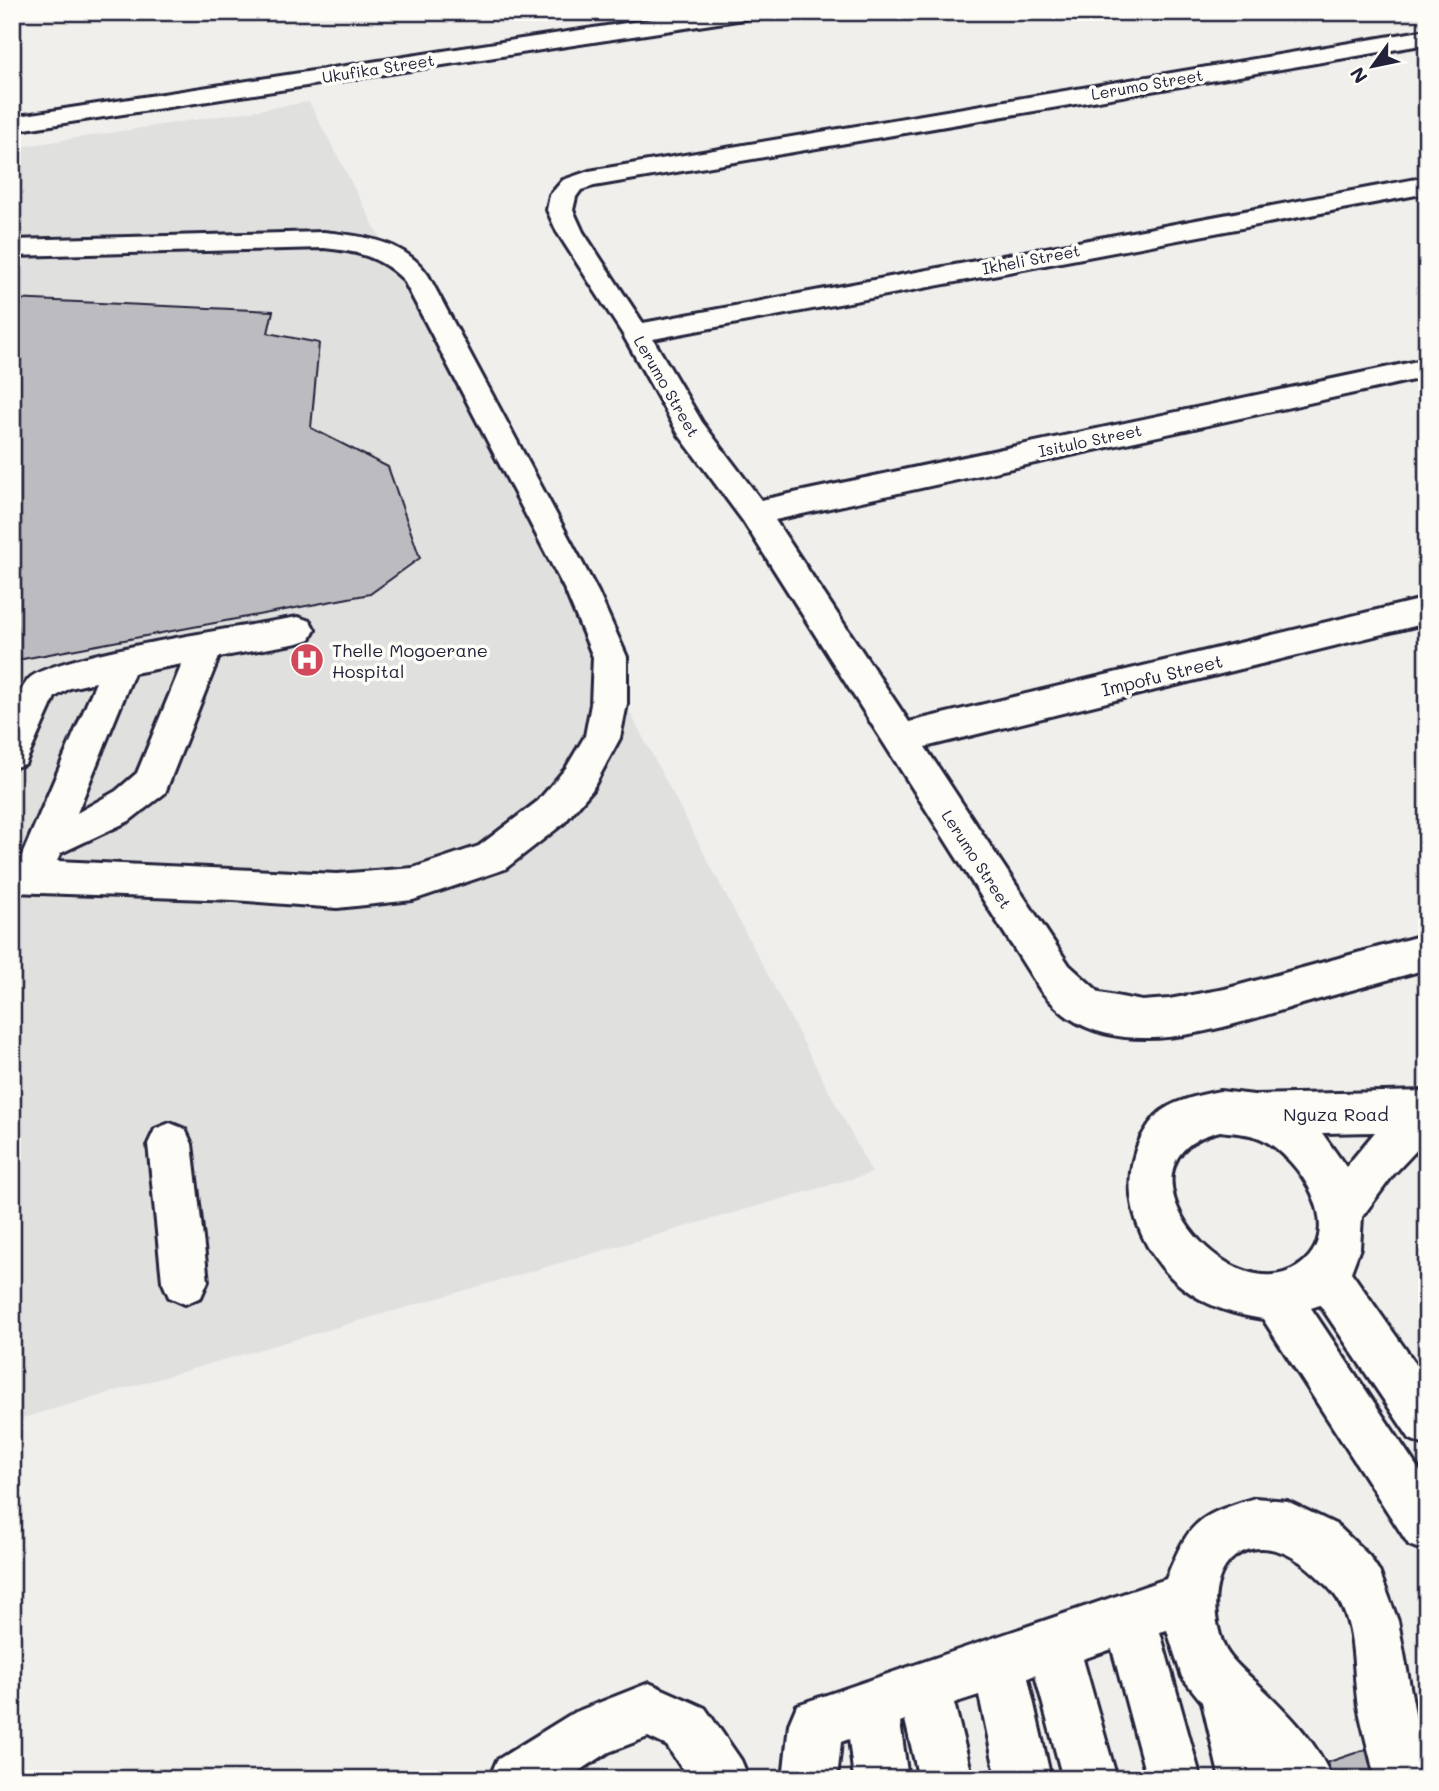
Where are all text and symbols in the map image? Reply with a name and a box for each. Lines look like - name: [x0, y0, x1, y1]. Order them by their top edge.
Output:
- north arrow: [1338, 32, 1408, 102]
- street label: Ukufika Street: [320, 49, 436, 87]
- text: N: [1344, 63, 1373, 88]
- street label: Lerumo Street: [1089, 64, 1205, 104]
- street label: Ikheli Street: [980, 239, 1082, 279]
- street label: Lerumo Street: [630, 332, 704, 440]
- street label: Isitulo Street: [1036, 419, 1144, 461]
- place label: Thelle Mogoerane Hospital: [332, 638, 488, 683]
- hospital icon: Thelle Mogoerane Hospital: [288, 641, 326, 679]
- street label: Impofu Street: [1099, 648, 1225, 702]
- street label: Lerumo Street: [937, 806, 1017, 912]
- street label: Nguza Road: [1283, 1102, 1389, 1126]

